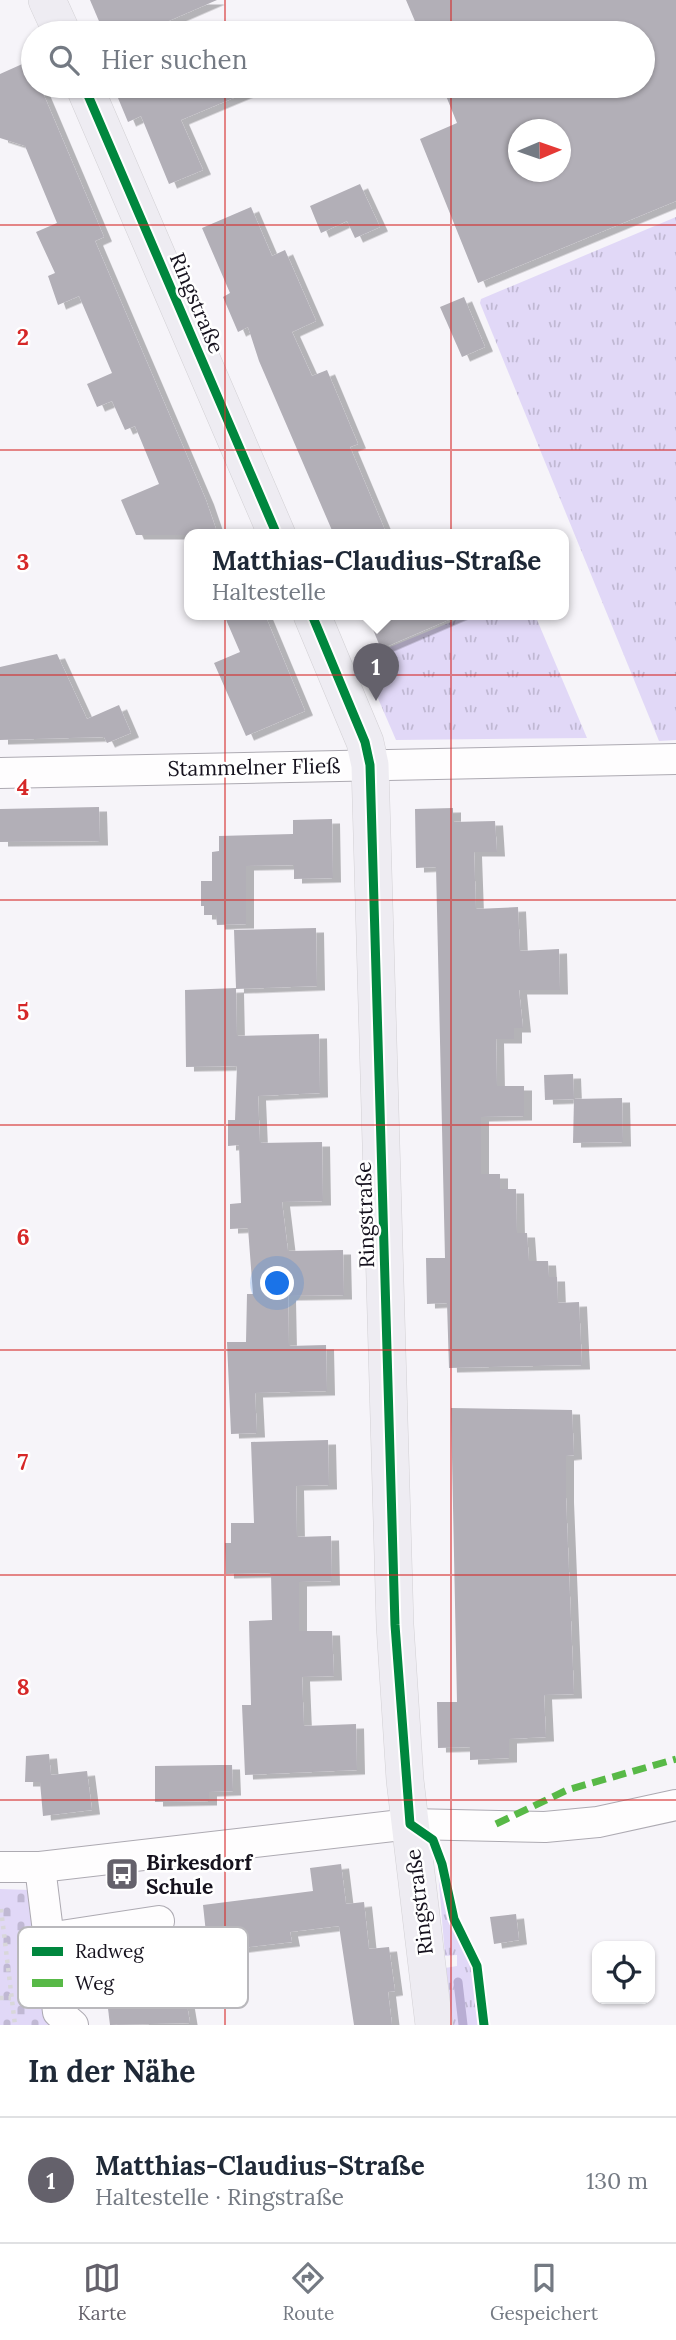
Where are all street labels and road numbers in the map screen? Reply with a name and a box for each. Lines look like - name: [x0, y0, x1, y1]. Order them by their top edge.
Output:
- street label: Ringstraße: [164, 249, 230, 357]
- street label: Stammelner Fließ: [167, 752, 341, 782]
- street label: Ringstraße: [350, 1161, 380, 1269]
- street label: Ringstraße: [399, 1847, 439, 1957]

